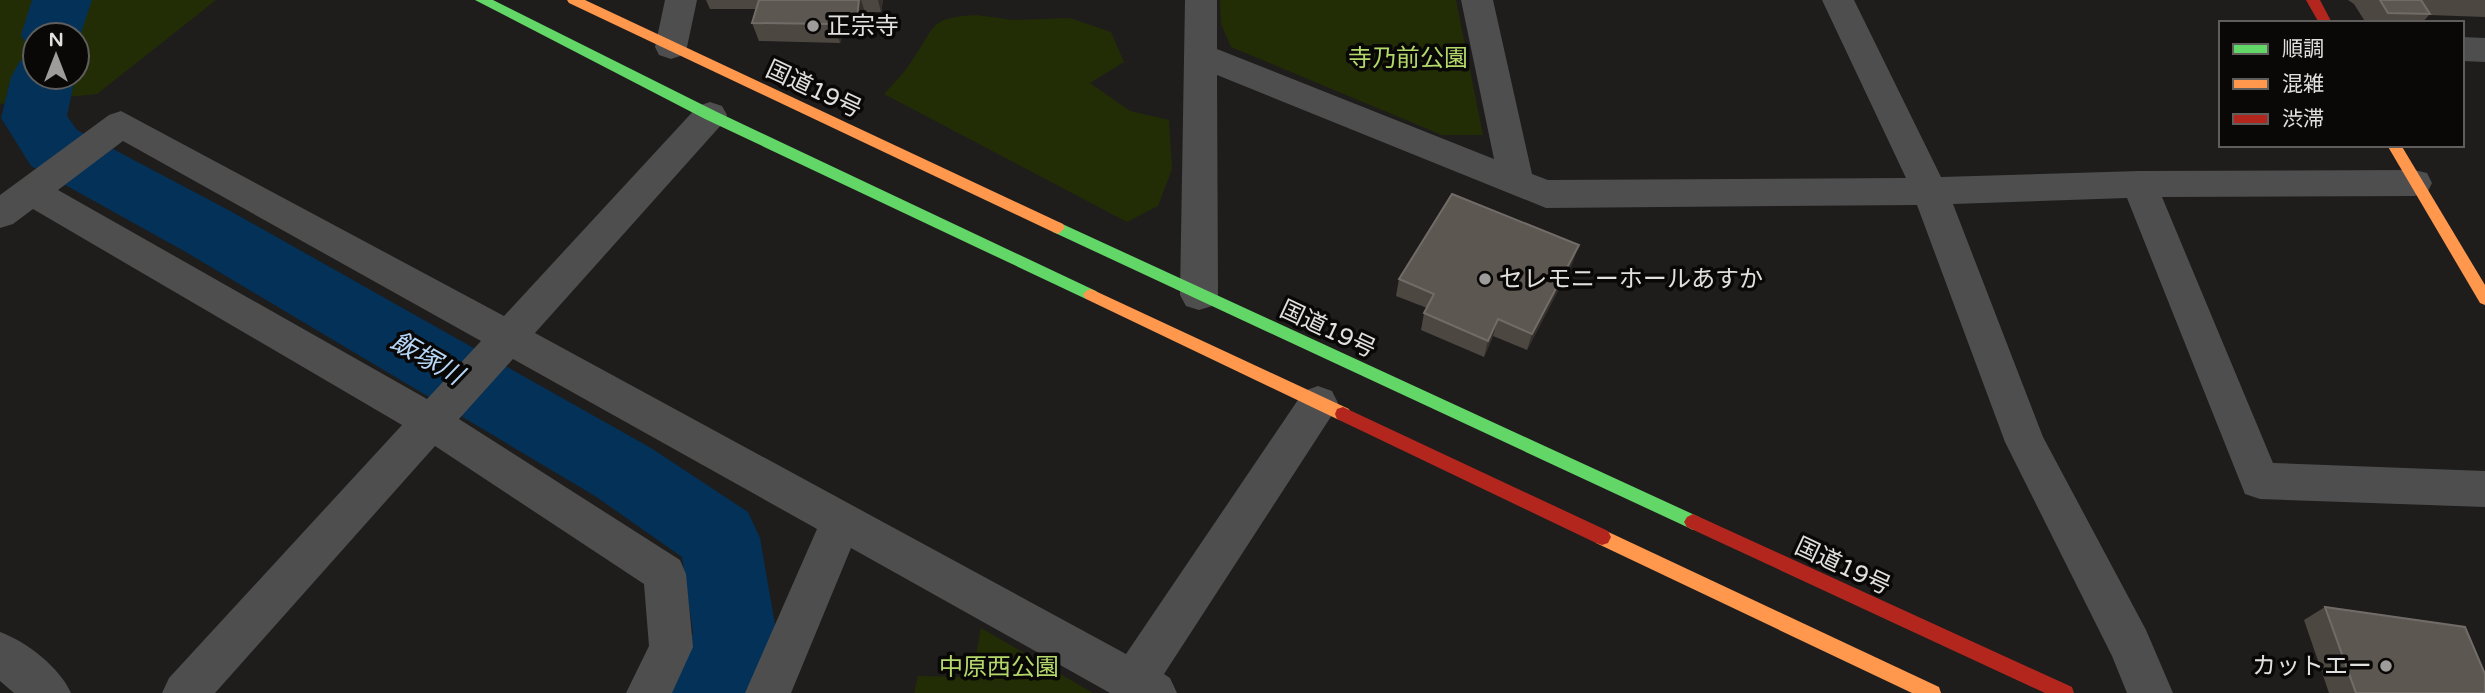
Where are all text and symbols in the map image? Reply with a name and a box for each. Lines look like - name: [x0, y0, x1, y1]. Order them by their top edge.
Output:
- place label: 正宗寺: [827, 12, 899, 41]
- marker: 正宗寺: [805, 18, 821, 34]
- north arrow: [21, 21, 91, 91]
- legend: [2219, 21, 2464, 147]
- text: N: [48, 29, 64, 51]
- text: 順調: [2282, 37, 2324, 62]
- park label: 寺乃前公園: [1348, 44, 1468, 73]
- street label: 国道19号: [761, 55, 866, 124]
- text: 混雑: [2282, 72, 2324, 97]
- text: 渋滞: [2282, 107, 2324, 132]
- place label: セレモニーホールあすか: [1499, 265, 1763, 294]
- marker: セレモニーホールあすか: [1477, 271, 1493, 287]
- street label: 国道19号: [1275, 295, 1380, 364]
- water label: 飯塚川: [385, 326, 471, 393]
- street label: 国道19号: [1790, 532, 1895, 601]
- place label: カットエー: [2252, 652, 2372, 681]
- park label: 中原西公園: [939, 653, 1059, 682]
- marker: カットエー: [2378, 658, 2394, 674]

